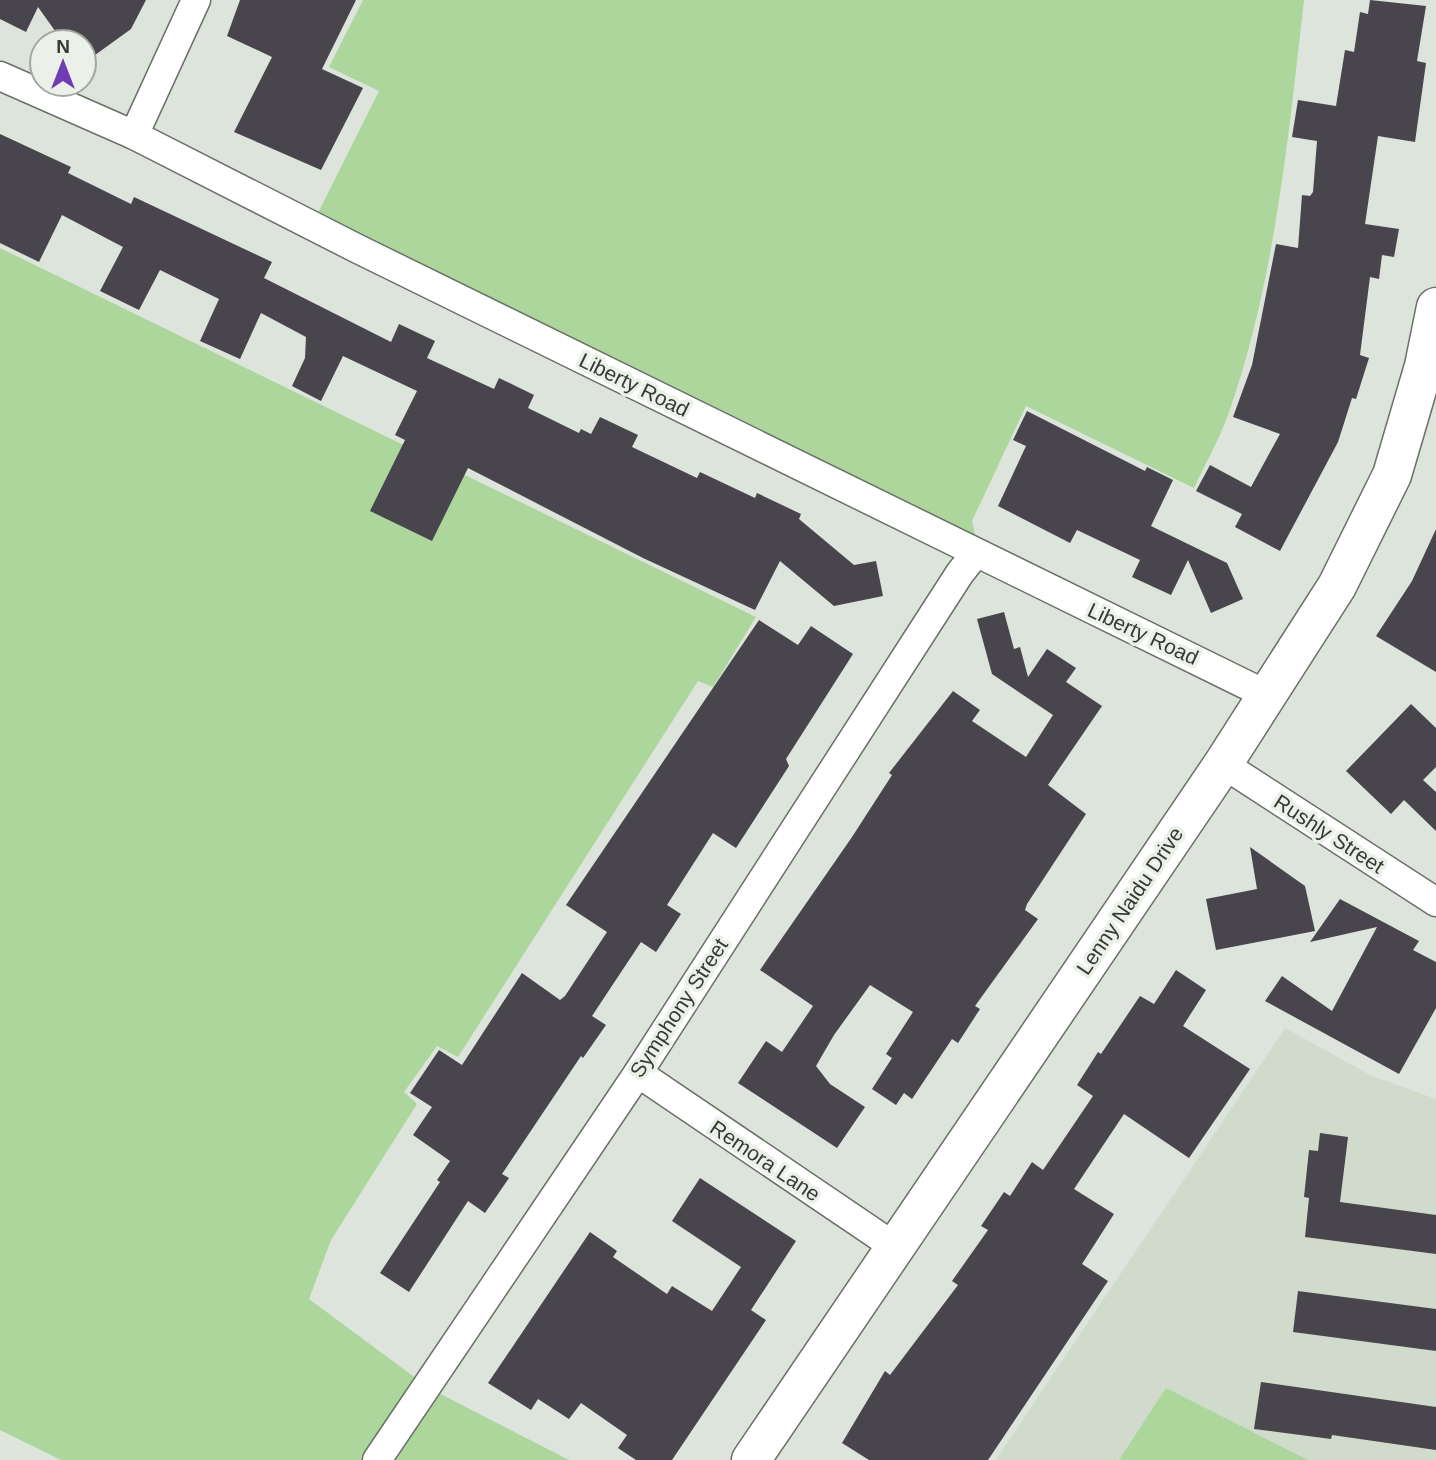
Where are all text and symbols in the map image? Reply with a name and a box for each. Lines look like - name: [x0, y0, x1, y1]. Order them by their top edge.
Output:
- north arrow: [28, 28, 98, 98]
- text: N: [56, 36, 70, 57]
- street label: Liberty Road: [576, 348, 693, 421]
- street label: Liberty Road: [1084, 598, 1202, 669]
- street label: Rushly Street: [1270, 790, 1389, 878]
- street label: Lenny Naidu Drive: [1072, 823, 1187, 979]
- street label: Symphony Street: [625, 934, 732, 1082]
- street label: Remora Lane: [706, 1115, 824, 1206]

